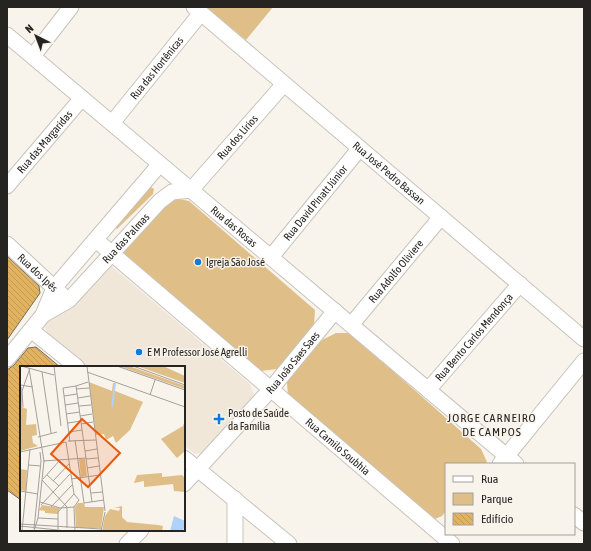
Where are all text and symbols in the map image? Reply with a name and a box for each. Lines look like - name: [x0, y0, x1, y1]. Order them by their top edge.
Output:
- north arrow: [16, 16, 56, 56]
- text: N: [23, 22, 36, 35]
- street label: Rua das Hortênicas: [128, 34, 186, 101]
- street label: Rua das Margaridas: [15, 108, 75, 176]
- street label: Rua dos Lírios: [215, 112, 260, 162]
- street label: Rua José Pedro Bassan: [351, 139, 427, 207]
- street label: Rua David Pinatt Júnior: [281, 162, 350, 243]
- street label: Rua das Rosas: [209, 204, 260, 249]
- street label: Rua das Palmas: [100, 211, 152, 266]
- street label: Rua Adolfo Oliviere: [366, 237, 425, 305]
- street label: Rua dos Ipês: [15, 251, 60, 294]
- place label: Igreja São José: [206, 256, 265, 268]
- marker: Igreja São José: [193, 257, 203, 267]
- street label: Rua Bento Carlos Mendonça: [433, 291, 515, 383]
- street label: Rua João Saes Saes: [264, 329, 322, 396]
- place label: E M Professor José Agrelli: [147, 346, 247, 358]
- marker: E M Professor José Agrelli: [134, 347, 144, 357]
- inset map: [20, 366, 185, 531]
- place label: Posto de Saúde da Família: [228, 407, 289, 432]
- district label: JORGE CARNEIRO DE CAMPOS: [447, 411, 537, 439]
- marker: Posto de Saúde da Família: [213, 413, 225, 425]
- street label: Rua Camilo Soubhia: [303, 416, 372, 477]
- legend: [445, 463, 575, 535]
- text: Rua: [481, 472, 498, 486]
- text: Parque: [481, 492, 513, 506]
- text: Edifício: [481, 512, 514, 526]

